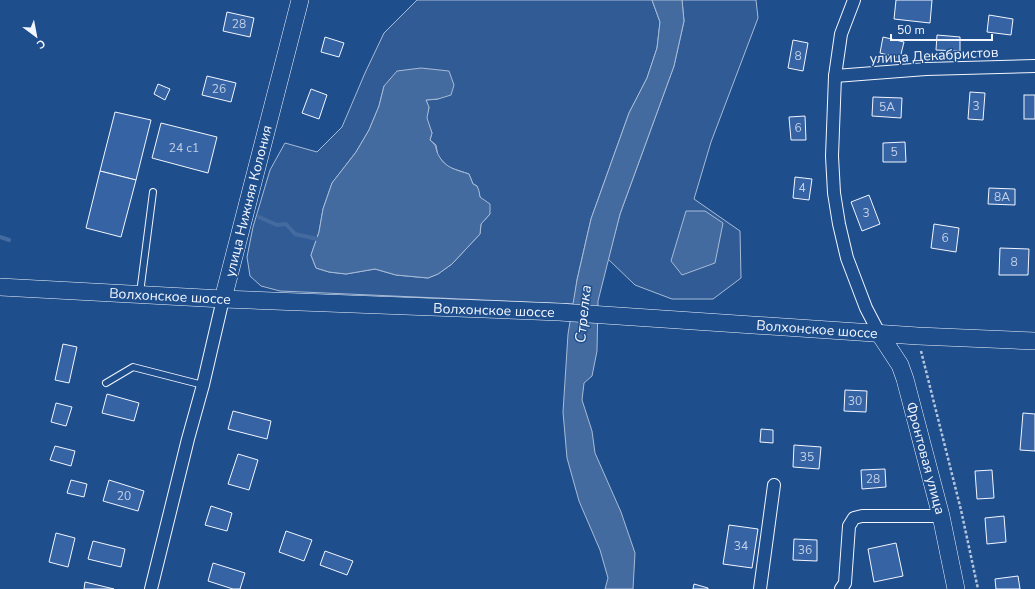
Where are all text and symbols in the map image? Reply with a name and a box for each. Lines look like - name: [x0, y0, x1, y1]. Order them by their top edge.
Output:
- north arrow: [16, 16, 56, 56]
- house number: 28: [232, 16, 246, 32]
- scale bar: [891, 16, 992, 42]
- text: 50 m: [897, 22, 925, 38]
- text: С: [33, 36, 48, 53]
- street label: улица Декабристов: [869, 43, 999, 68]
- house number: 8: [794, 48, 802, 64]
- house number: 26: [212, 81, 226, 97]
- house number: 3: [972, 98, 980, 114]
- house number: 5А: [879, 99, 895, 115]
- house number: 6: [794, 120, 802, 136]
- street label: улица Нижняя Колония: [220, 123, 277, 279]
- house number: 24 с1: [169, 140, 199, 156]
- house number: 5: [890, 144, 898, 160]
- house number: 4: [798, 180, 806, 196]
- house number: 8А: [994, 189, 1010, 205]
- house number: 3: [862, 205, 870, 221]
- house number: 6: [941, 230, 949, 246]
- house number: 8: [1010, 254, 1018, 270]
- street label: Волхонское шоссе: [109, 284, 231, 309]
- water label: Стрелка: [570, 284, 596, 344]
- street label: Волхонское шоссе: [433, 299, 555, 322]
- street label: Волхонское шоссе: [756, 316, 878, 343]
- house number: 30: [848, 393, 862, 409]
- street label: Фронтовая улица: [901, 400, 950, 517]
- house number: 35: [800, 449, 814, 465]
- house number: 28: [866, 471, 880, 487]
- house number: 20: [117, 488, 131, 504]
- house number: 34: [734, 538, 748, 554]
- house number: 36: [798, 542, 812, 558]

